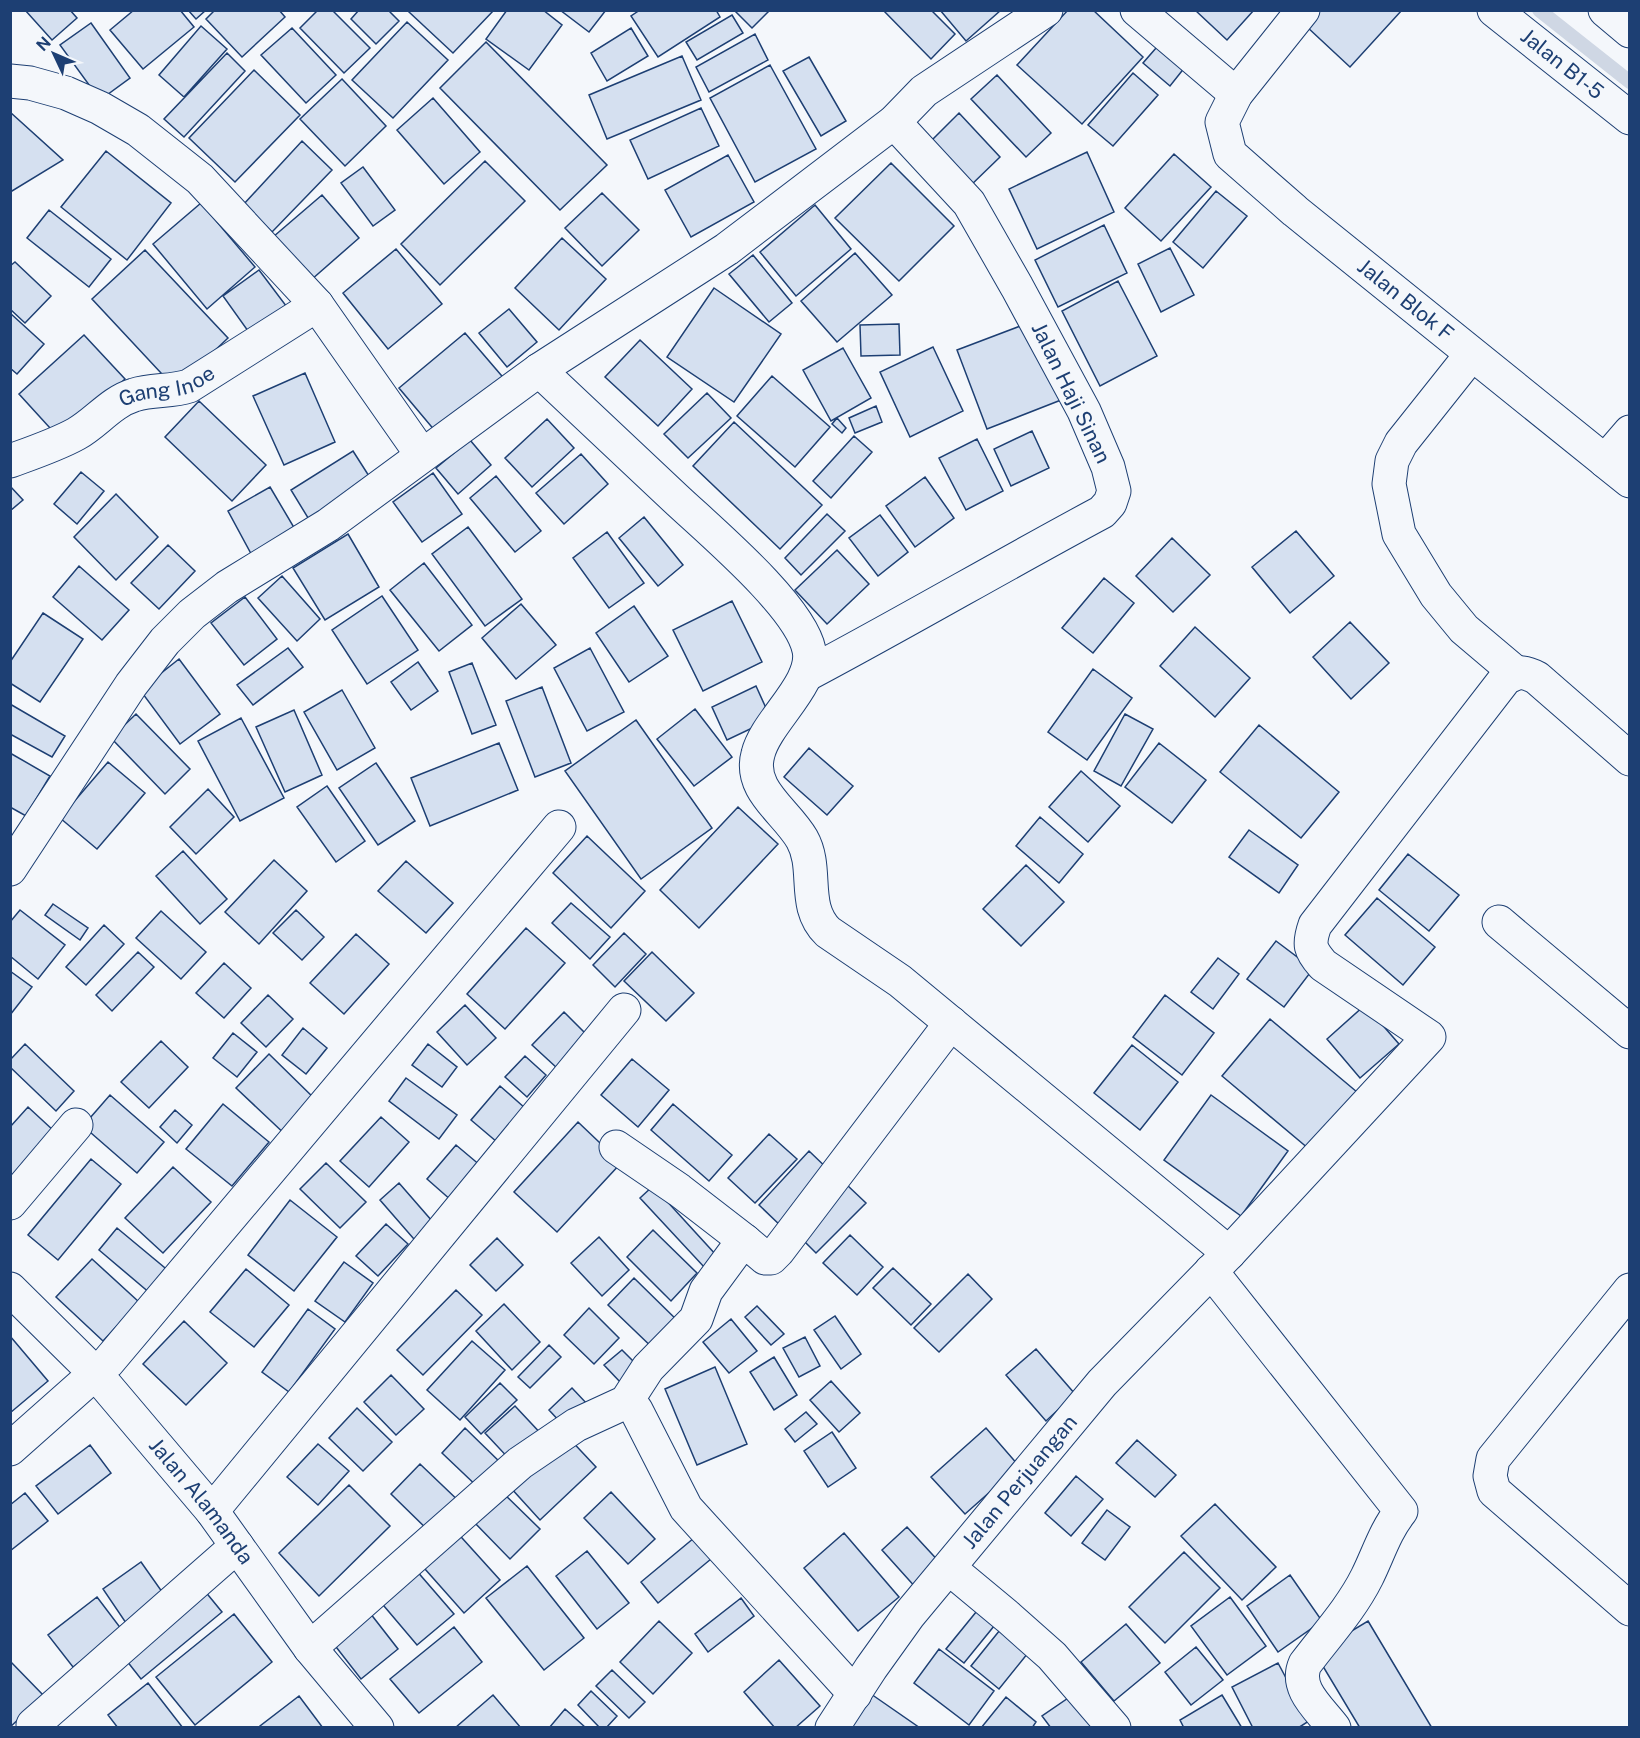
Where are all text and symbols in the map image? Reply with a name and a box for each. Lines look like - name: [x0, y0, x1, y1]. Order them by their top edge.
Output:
- street label: Jalan B1-5: [1516, 23, 1609, 104]
- north arrow: [24, 24, 84, 84]
- text: N: [32, 33, 55, 55]
- street label: Jalan Blok F: [1353, 253, 1459, 346]
- street label: Jalan Haji Sinan: [1027, 318, 1116, 467]
- street label: Gang Inoe: [115, 360, 219, 412]
- street label: Jalan Perjuangan: [957, 1410, 1082, 1553]
- street label: Jalan Alamanda: [144, 1433, 259, 1569]

